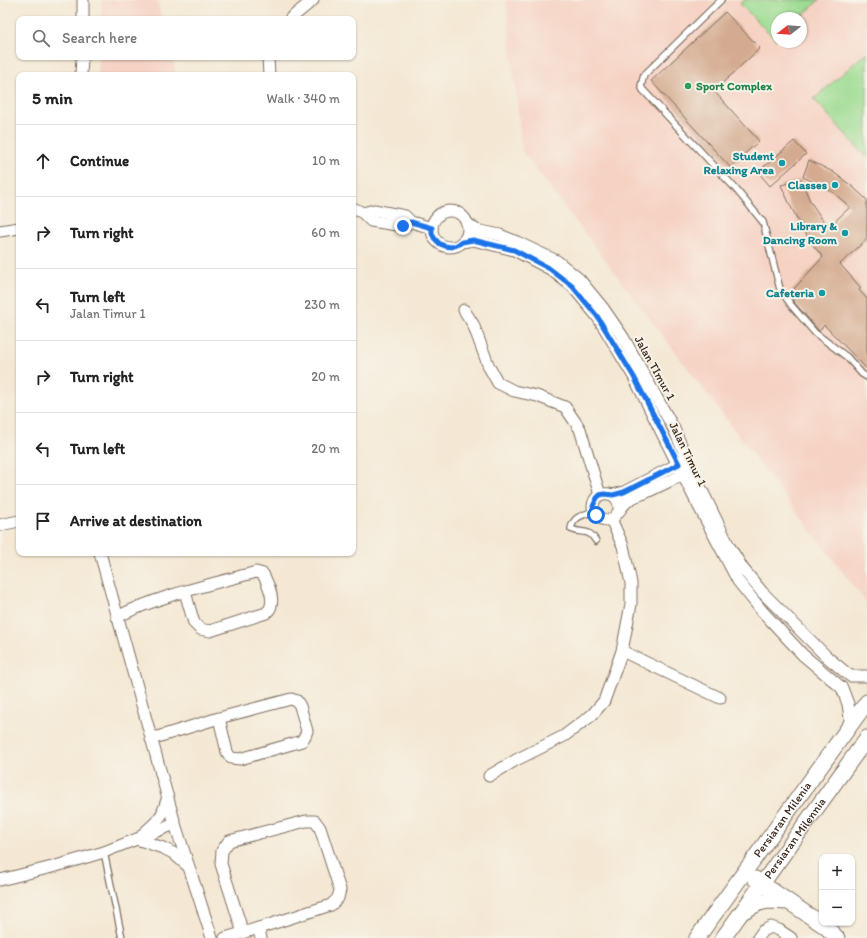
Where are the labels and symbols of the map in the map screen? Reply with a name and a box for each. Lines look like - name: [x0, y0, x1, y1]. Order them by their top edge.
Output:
- north arrow: [771, 12, 807, 48]
- place label: Sport Complex: [696, 79, 773, 94]
- marker: Sport Complex: [683, 81, 693, 91]
- place label: Student Relaxing Area: [704, 149, 774, 178]
- marker: Student Relaxing Area: [777, 158, 787, 168]
- place label: Classes: [788, 178, 828, 192]
- marker: Classes: [830, 180, 840, 190]
- route end: [394, 217, 412, 235]
- place label: Library & Dancing Room: [763, 219, 837, 248]
- marker: Library & Dancing Room: [840, 228, 850, 238]
- place label: Cafeteria: [766, 286, 814, 300]
- marker: Cafeteria: [817, 288, 827, 298]
- street label: Jalan TImur 1: [632, 333, 679, 403]
- street label: Jalan Timur 1: [666, 420, 710, 489]
- route start: [587, 506, 605, 524]
- street label: Persiaran Milenia: [750, 779, 814, 860]
- street label: Persiaran Milennia: [761, 795, 829, 881]

